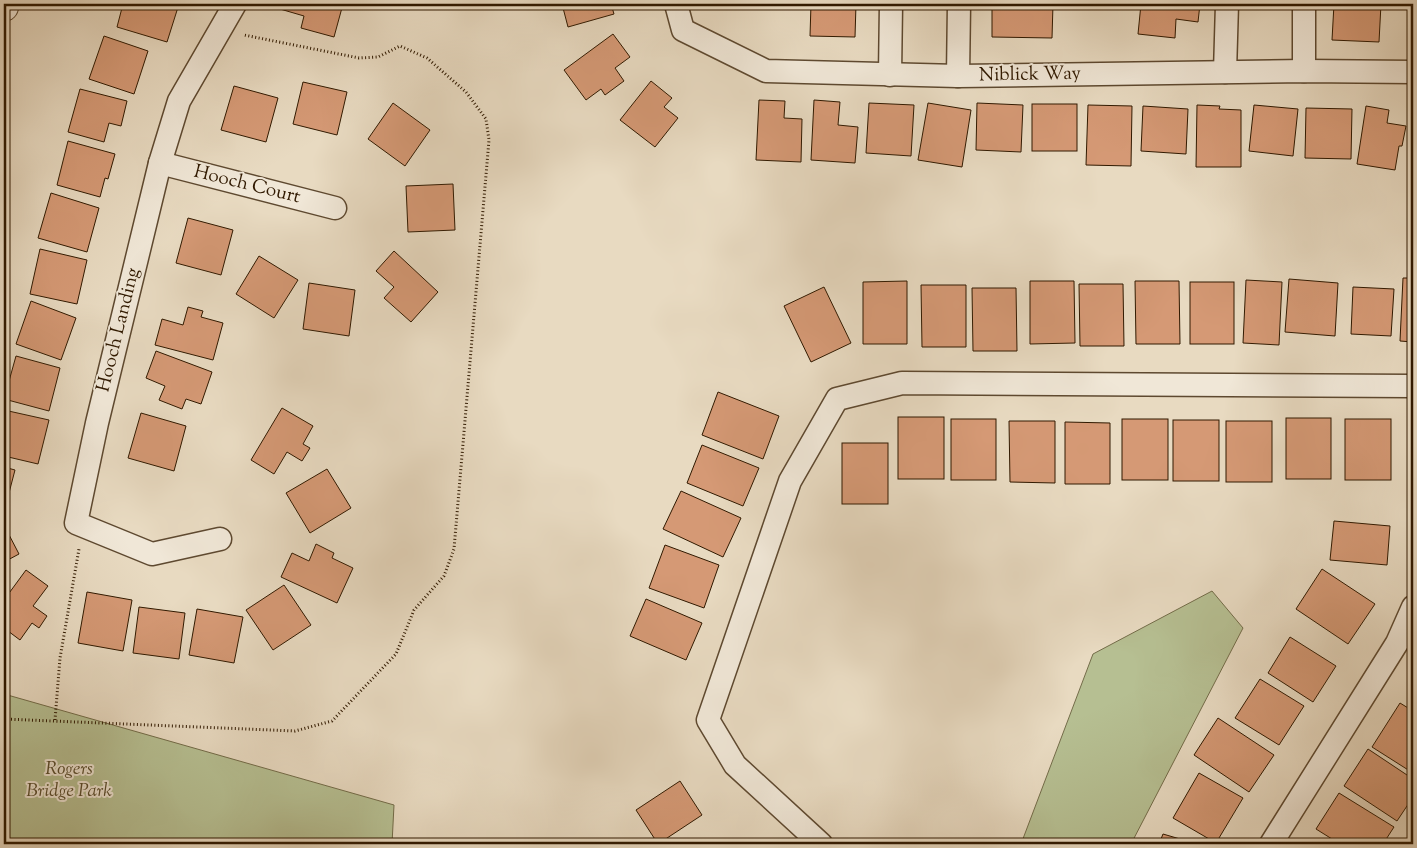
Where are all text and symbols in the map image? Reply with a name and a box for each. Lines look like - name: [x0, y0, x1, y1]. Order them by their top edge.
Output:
- street label: Niblick Way: [979, 61, 1082, 89]
- street label: Hooch Court: [191, 159, 304, 211]
- street label: Hooch Landing: [91, 265, 147, 395]
- park label: Rogers Bridge Park: [26, 756, 112, 805]

